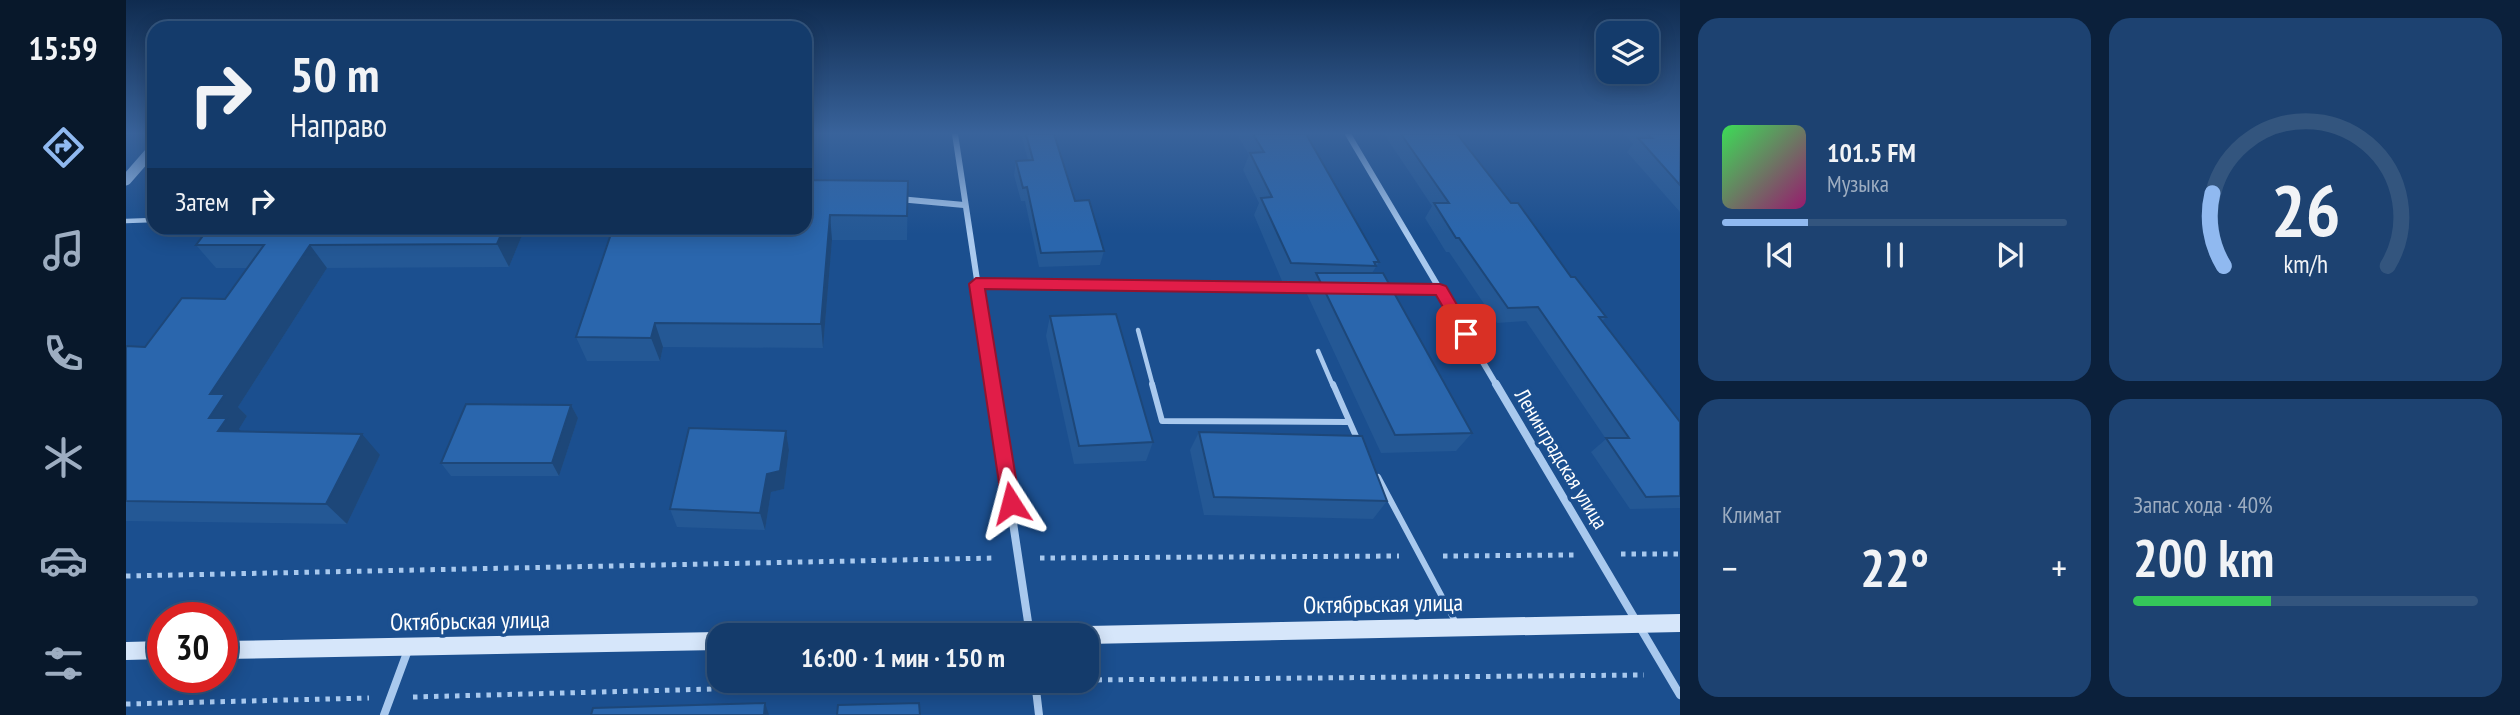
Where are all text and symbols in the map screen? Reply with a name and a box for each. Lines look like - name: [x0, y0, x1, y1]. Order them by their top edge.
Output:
- map controls: [1596, 21, 1659, 84]
- button: layers: [1596, 21, 1659, 84]
- text: 15:59: [28, 27, 98, 69]
- text: 50 m: [290, 42, 379, 106]
- icon: right: [175, 49, 266, 140]
- text: Направо: [290, 104, 387, 146]
- icon: directions: [39, 123, 88, 172]
- text: 101.5 FM: [1827, 136, 1916, 169]
- text: 26: [2271, 162, 2340, 256]
- text: Музыка: [1827, 169, 1889, 198]
- icon: right: [243, 182, 281, 220]
- text: Затем: [175, 185, 229, 218]
- icon: music: [39, 226, 88, 275]
- icon: previous: [1761, 236, 1799, 274]
- icon: pause: [1876, 236, 1914, 274]
- icon: next: [1991, 236, 2029, 274]
- text: km/h: [2283, 248, 2328, 280]
- pin: [1436, 304, 1496, 364]
- icon: arrive: [1447, 315, 1485, 353]
- icon: phone: [39, 329, 88, 378]
- street label: Ленинградская улица: [1508, 383, 1614, 534]
- icon: climate: [39, 433, 88, 482]
- position arrow: [974, 466, 1048, 540]
- text: Запас хода · 40%: [2133, 490, 2273, 519]
- text: Климат: [1722, 500, 1781, 529]
- text: 200 km: [2133, 524, 2274, 591]
- text: 22°: [1860, 534, 1929, 601]
- icon: car: [39, 536, 88, 585]
- text: −: [1722, 543, 1738, 592]
- text: +: [2051, 543, 2067, 592]
- street label: Октябрьская улица: [1303, 587, 1463, 620]
- speed limit sign: 30: [147, 602, 238, 693]
- street label: Октябрьская улица: [390, 604, 550, 637]
- icon: filters: [39, 639, 88, 688]
- text: 16:00 · 1 мин · 150 m: [801, 641, 1005, 674]

